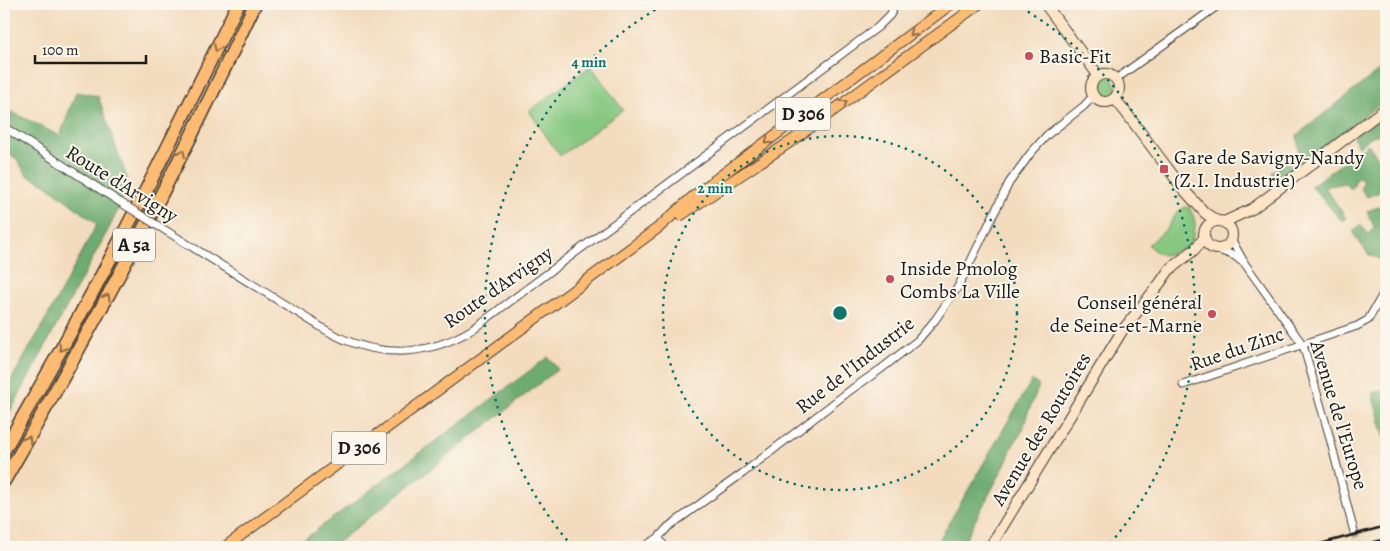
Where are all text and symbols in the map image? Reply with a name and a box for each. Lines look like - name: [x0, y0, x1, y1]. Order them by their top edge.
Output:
- one-way arrow: [908, 27, 918, 36]
- scale bar: [35, 32, 146, 64]
- text: 100 m: [42, 40, 79, 60]
- one-way arrow: [213, 42, 223, 51]
- place label: Basic-Fit: [1039, 43, 1112, 70]
- marker: Basic-Fit: [1023, 50, 1035, 62]
- text: 4 min: [571, 52, 607, 72]
- road number: D 306: [776, 98, 830, 130]
- one-way arrow: [838, 100, 848, 109]
- one-way arrow: [765, 135, 774, 143]
- street label: Route d'Arvigny: [61, 139, 184, 230]
- place label: Gare de Savigny-Nandy (Z.I. Industrie): [1174, 144, 1365, 194]
- one-way arrow: [176, 149, 186, 158]
- marker: Gare de Savigny-Nandy (Z.I. Industrie): [1158, 163, 1170, 175]
- text: 2 min: [697, 178, 733, 198]
- road number: A 5a: [113, 228, 155, 262]
- street label: Route d'Arvigny: [438, 239, 559, 335]
- place label: Inside Pmolog Combs La Ville: [900, 255, 1020, 305]
- marker: Inside Pmolog Combs La Ville: [884, 273, 896, 285]
- place label: Conseil général de Seine-et-Marne: [1050, 289, 1202, 339]
- one-way arrow: [101, 293, 111, 302]
- centre of rings: [831, 304, 849, 322]
- marker: Conseil général de Seine-et-Marne: [1206, 308, 1218, 320]
- street label: Rue de l'Industrie: [790, 310, 920, 420]
- street label: Rue du Zinc: [1187, 320, 1287, 378]
- street label: Avenue de l'Europe: [1303, 336, 1375, 493]
- one-way arrow: [59, 342, 69, 351]
- street label: Avenue des Routoires: [984, 347, 1097, 512]
- road number: D 306: [332, 432, 386, 464]
- one-way arrow: [22, 436, 32, 445]

